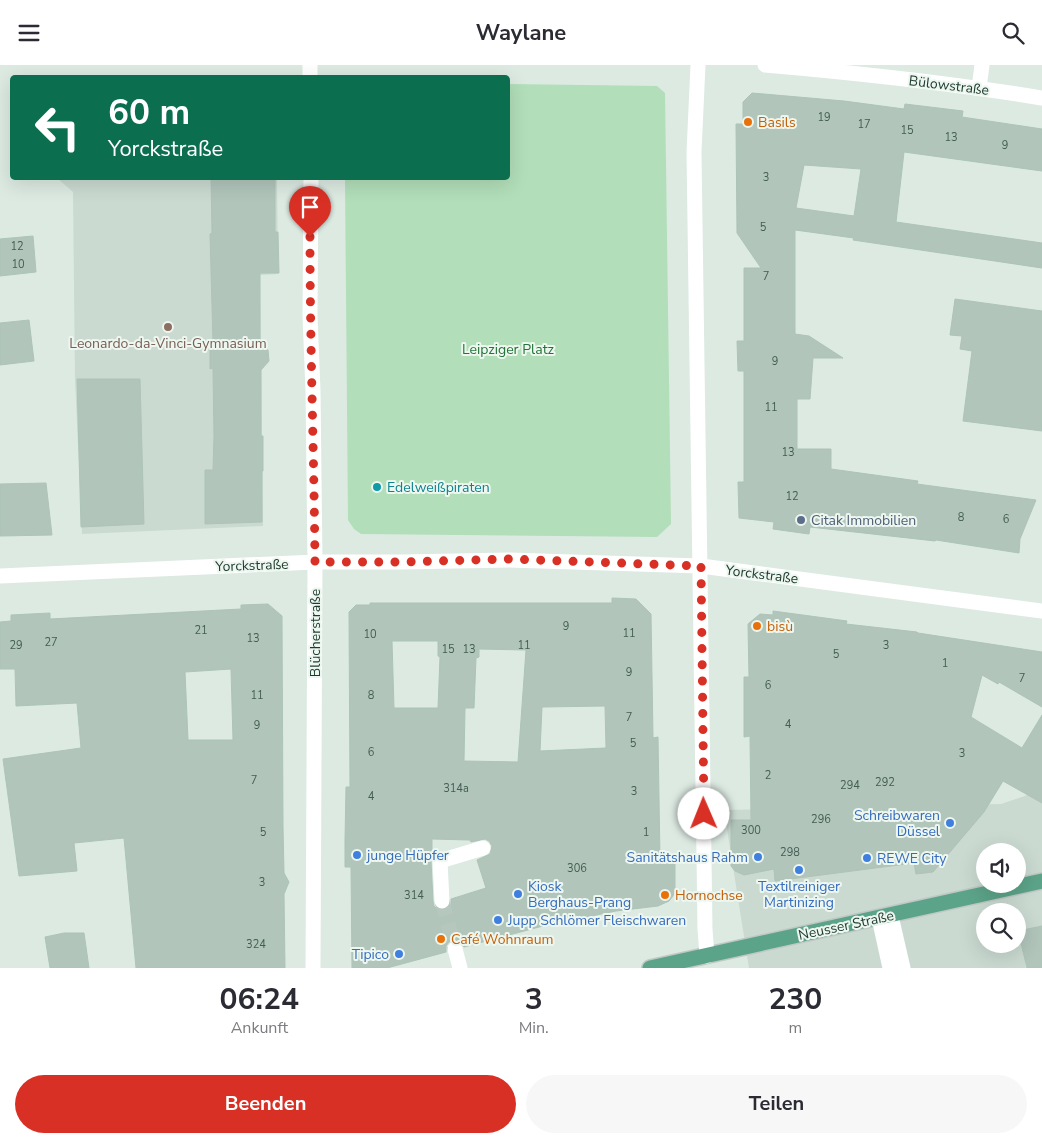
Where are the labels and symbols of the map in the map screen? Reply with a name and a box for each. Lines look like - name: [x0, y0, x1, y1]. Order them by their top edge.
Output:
- street label: Bülowstraße: [908, 71, 990, 100]
- house number: 19: [817, 110, 831, 125]
- place label: Basils: [758, 113, 796, 132]
- marker: Basils: [742, 116, 754, 128]
- house number: 17: [857, 117, 871, 132]
- house number: 15: [900, 123, 914, 138]
- house number: 13: [944, 130, 958, 145]
- house number: 9: [1002, 138, 1008, 153]
- house number: 3: [763, 170, 769, 185]
- pin: [289, 186, 331, 237]
- house number: 5: [760, 220, 767, 235]
- house number: 12: [10, 239, 24, 254]
- house number: 10: [11, 257, 25, 272]
- house number: 7: [763, 269, 769, 284]
- marker: Leonardo-da-Vinci-Gymnasium: [162, 321, 174, 333]
- place label: Leonardo-da-Vinci-Gymnasium: [69, 334, 267, 353]
- park label: Leipziger Platz: [462, 340, 555, 359]
- house number: 9: [772, 354, 778, 369]
- house number: 11: [764, 400, 778, 415]
- house number: 13: [781, 445, 795, 460]
- place label: Edelweißpiraten: [387, 478, 490, 497]
- marker: Edelweißpiraten: [371, 481, 383, 493]
- house number: 12: [785, 489, 799, 504]
- house number: 8: [958, 510, 965, 525]
- place label: Citak Immobilien: [811, 511, 916, 530]
- house number: 6: [1003, 512, 1010, 527]
- marker: Citak Immobilien: [795, 514, 807, 526]
- street label: Yorckstraße: [214, 555, 289, 576]
- street label: Yorckstraße: [723, 560, 799, 588]
- street label: Blücherstraße: [306, 589, 325, 677]
- place label: bisù: [767, 617, 793, 636]
- house number: 9: [563, 619, 569, 634]
- marker: bisù: [751, 620, 763, 632]
- house number: 21: [194, 623, 208, 638]
- house number: 11: [622, 626, 636, 641]
- house number: 10: [363, 627, 377, 642]
- house number: 13: [246, 631, 260, 646]
- house number: 27: [44, 635, 58, 650]
- house number: 29: [9, 638, 23, 653]
- house number: 11: [517, 638, 531, 653]
- house number: 3: [883, 638, 889, 653]
- house number: 15: [441, 642, 455, 657]
- house number: 13: [462, 642, 476, 657]
- house number: 5: [833, 647, 840, 662]
- house number: 1: [942, 656, 948, 671]
- house number: 9: [626, 665, 632, 680]
- house number: 7: [1019, 671, 1025, 686]
- house number: 6: [765, 678, 772, 693]
- house number: 11: [250, 688, 264, 703]
- house number: 8: [368, 688, 375, 703]
- house number: 7: [626, 710, 632, 725]
- house number: 4: [785, 717, 792, 732]
- house number: 9: [254, 718, 260, 733]
- house number: 5: [630, 736, 637, 751]
- house number: 6: [368, 745, 375, 760]
- house number: 3: [959, 746, 965, 761]
- house number: 2: [765, 768, 771, 783]
- house number: 7: [251, 773, 257, 788]
- house number: 292: [875, 775, 895, 790]
- house number: 294: [840, 778, 860, 793]
- house number: 314a: [443, 781, 469, 796]
- house number: 3: [631, 784, 637, 799]
- position arrow: [677, 787, 729, 839]
- house number: 4: [368, 789, 375, 804]
- place label: Schreibwaren Düssel: [854, 806, 941, 841]
- house number: 296: [811, 812, 831, 827]
- marker: Schreibwaren Düssel: [944, 817, 956, 829]
- house number: 300: [741, 823, 761, 838]
- house number: 5: [260, 825, 267, 840]
- house number: 1: [643, 825, 649, 840]
- house number: 298: [780, 845, 800, 860]
- place label: junge Hüpfer: [366, 846, 449, 865]
- place label: Sanitätshaus Rahm: [627, 848, 748, 867]
- marker: junge Hüpfer: [351, 849, 363, 861]
- place label: REWE City: [877, 849, 947, 868]
- marker: Sanitätshaus Rahm: [752, 851, 764, 863]
- marker: REWE City: [861, 852, 873, 864]
- house number: 306: [567, 861, 587, 876]
- marker: Textilreiniger Martinizing: [793, 864, 805, 876]
- house number: 3: [259, 875, 265, 890]
- place label: Kiosk Berghaus-Prang: [528, 877, 631, 912]
- place label: Textilreiniger Martinizing: [758, 877, 840, 912]
- place label: Hornochse: [675, 886, 743, 905]
- house number: 314: [404, 888, 424, 903]
- marker: Kiosk Berghaus-Prang: [512, 888, 524, 900]
- marker: Hornochse: [659, 889, 671, 901]
- street label: Neusser Straße: [797, 906, 896, 945]
- place label: Jupp Schlömer Fleischwaren: [507, 911, 686, 930]
- marker: Jupp Schlömer Fleischwaren: [492, 914, 504, 926]
- place label: Café Wohnraum: [451, 930, 554, 949]
- marker: Café Wohnraum: [435, 933, 447, 945]
- house number: 324: [246, 937, 266, 952]
- place label: Tipico: [352, 945, 389, 964]
- marker: Tipico: [393, 948, 405, 960]

